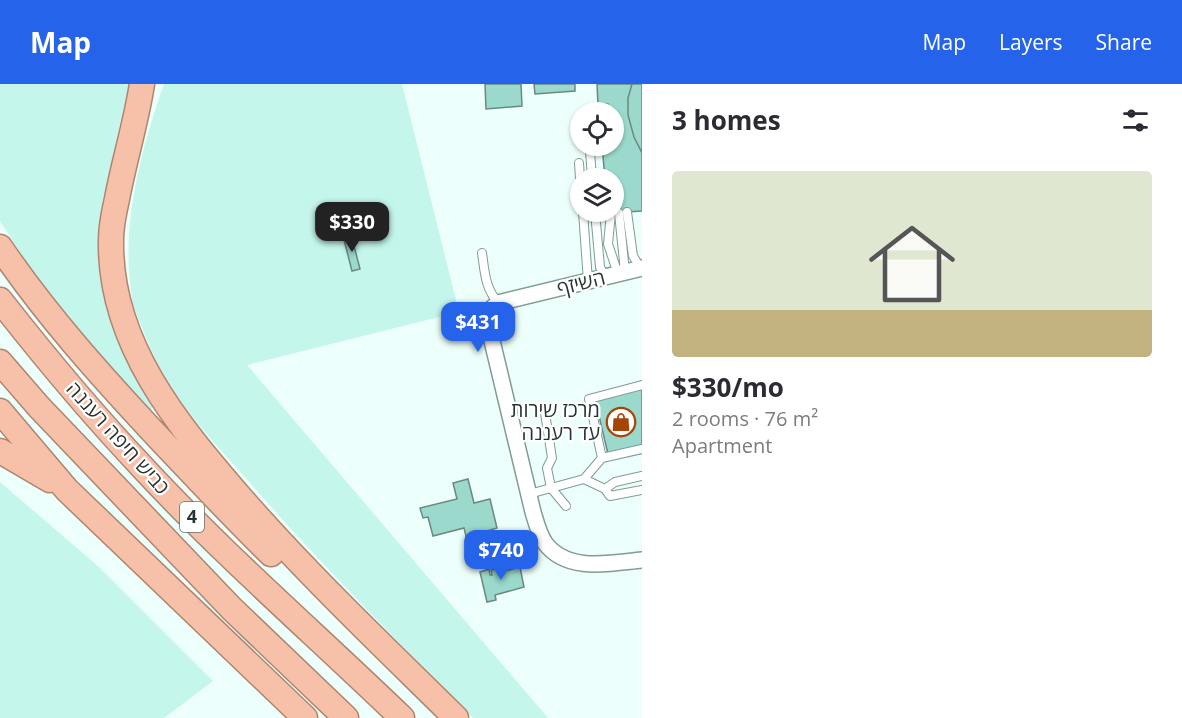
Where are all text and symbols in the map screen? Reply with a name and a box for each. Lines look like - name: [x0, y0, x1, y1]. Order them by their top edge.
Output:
- text: Map: [30, 23, 91, 61]
- text: Map: [923, 28, 966, 56]
- text: Layers: [999, 28, 1063, 56]
- text: Share: [1096, 28, 1152, 56]
- map controls: [570, 102, 624, 222]
- button: locate: [570, 102, 624, 156]
- text: 3 homes: [672, 102, 781, 138]
- icon: filters: [1119, 104, 1152, 137]
- button: layers: [570, 168, 624, 222]
- pin: $330: [316, 202, 388, 253]
- text: $330: [329, 208, 375, 235]
- icon: home: [858, 210, 966, 318]
- street label: השיזף: [554, 263, 608, 302]
- pin: $431: [442, 302, 514, 353]
- text: $431: [455, 308, 501, 335]
- text: $330/mo: [672, 369, 784, 405]
- street label: כביש חיפה רעננה: [61, 376, 176, 500]
- place label: מרכז שירות עד רעננה: [511, 396, 600, 446]
- text: 2 rooms · 76 m²: [672, 405, 818, 432]
- shop icon: מרכז שירות עד רעננה: [605, 406, 637, 438]
- text: Apartment: [672, 432, 772, 459]
- road number: 4: [180, 502, 204, 532]
- pin: $740: [465, 530, 537, 581]
- text: $740: [478, 536, 524, 563]

